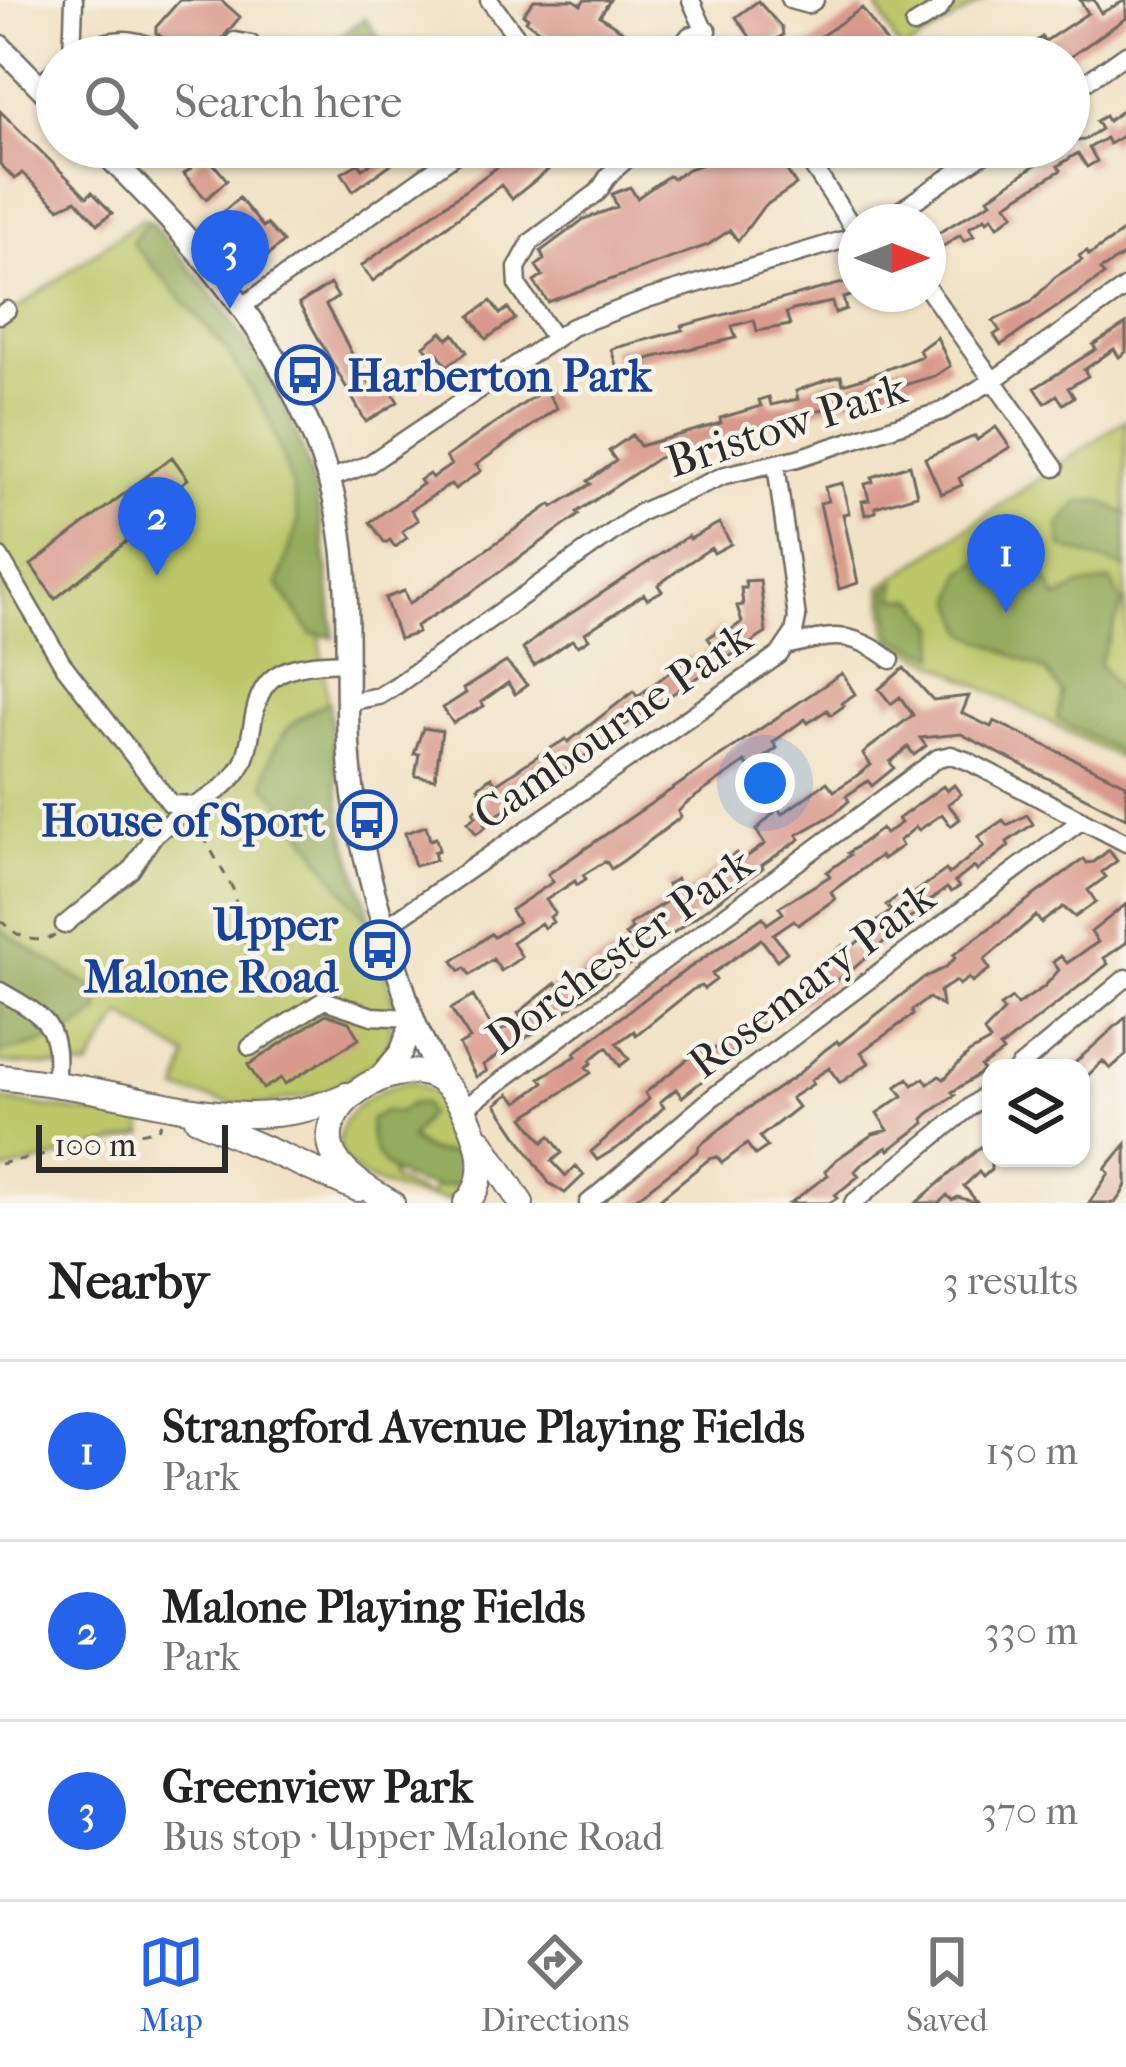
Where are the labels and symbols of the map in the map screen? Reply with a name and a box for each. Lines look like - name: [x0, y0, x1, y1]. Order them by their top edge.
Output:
- north arrow: [838, 204, 946, 312]
- pin: 3: [191, 210, 269, 309]
- bus stop icon: Harberton Park: [274, 344, 336, 406]
- place label: Harberton Park: [347, 350, 653, 403]
- street label: Bristow Park: [660, 362, 914, 489]
- pin: 2: [118, 477, 196, 576]
- pin: 1: [967, 514, 1045, 613]
- street label: Cambourne Park: [464, 611, 762, 841]
- your location: [735, 753, 795, 813]
- bus stop icon: House of Sport: [336, 789, 398, 851]
- place label: House of Sport: [41, 795, 326, 848]
- street label: Dorchester Park: [476, 836, 764, 1066]
- street label: Rosemary Park: [678, 870, 946, 1090]
- place label: Upper Malone Road: [83, 899, 339, 1004]
- bus stop icon: Upper Malone Road: [349, 919, 411, 981]
- scale bar: [36, 1119, 228, 1172]

